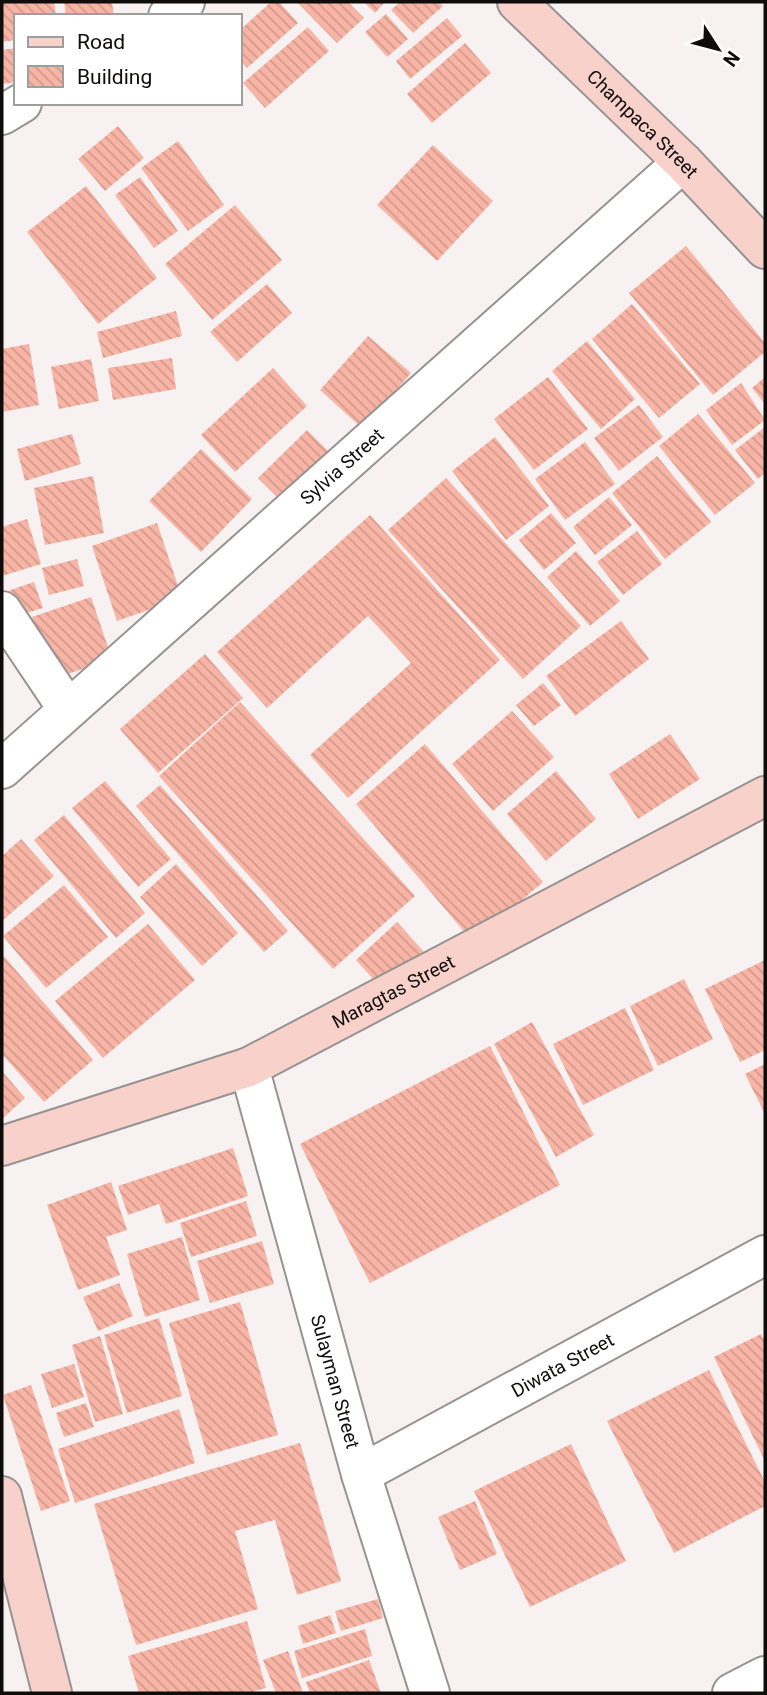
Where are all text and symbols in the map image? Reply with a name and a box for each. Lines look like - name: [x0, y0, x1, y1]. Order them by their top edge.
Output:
- legend: [14, 14, 242, 105]
- north arrow: [683, 14, 753, 84]
- text: Road: [77, 30, 125, 54]
- text: N: [718, 47, 745, 71]
- street label: Champaca Street: [582, 64, 703, 183]
- text: Building: [77, 65, 152, 89]
- street label: Sylvia Street: [295, 423, 388, 509]
- street label: Maragtas Street: [328, 950, 458, 1033]
- street label: Sulayman Street: [306, 1312, 365, 1451]
- street label: Diwata Street: [507, 1328, 618, 1402]

